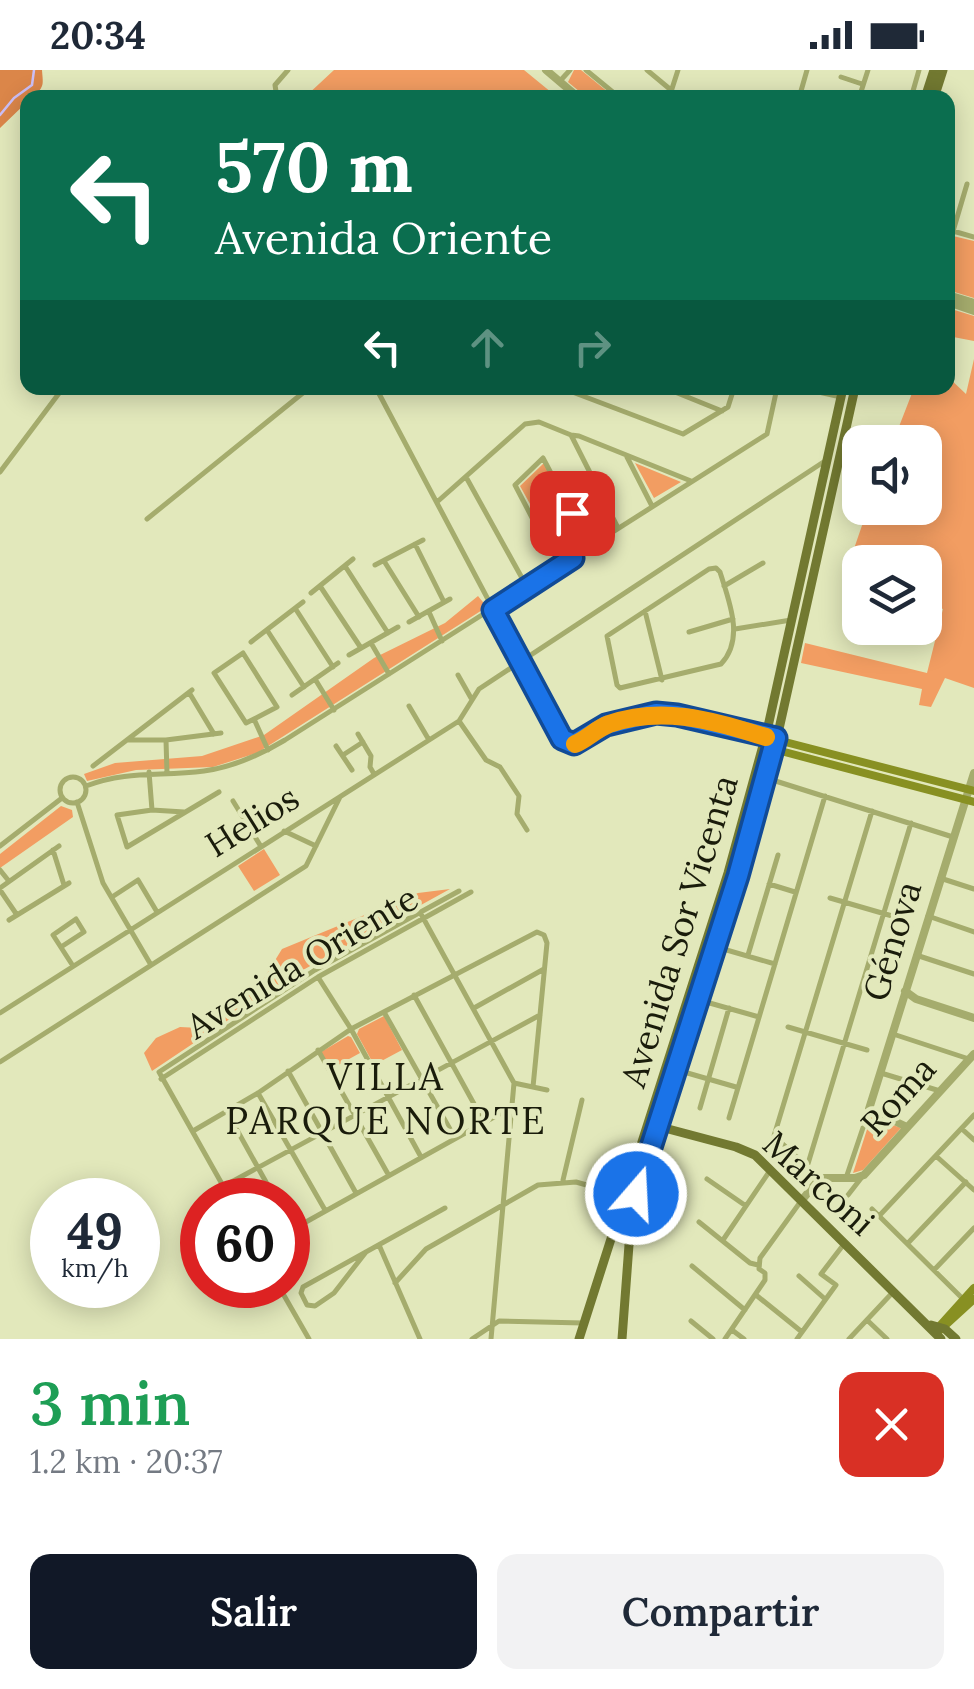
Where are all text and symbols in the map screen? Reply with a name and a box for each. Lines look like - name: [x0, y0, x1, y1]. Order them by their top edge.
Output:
- text: 20:34: [50, 11, 146, 59]
- text: 570 m: [215, 122, 413, 211]
- icon: left: [50, 130, 180, 260]
- text: Avenida Oriente: [215, 209, 552, 266]
- icon: left: [355, 320, 410, 375]
- icon: ahead: [460, 320, 515, 375]
- icon: right: [565, 320, 620, 375]
- map controls: [842, 425, 942, 645]
- button: sound: [842, 425, 942, 525]
- pin: [530, 471, 615, 556]
- icon: arrive: [545, 486, 600, 541]
- button: layers: [842, 545, 942, 645]
- street label: Avenida Sor Vicenta: [610, 770, 748, 1093]
- street label: Helios: [197, 775, 307, 867]
- street label: Avenida Oriente: [177, 875, 426, 1049]
- street label: Génova: [853, 876, 931, 1006]
- street label: Roma: [851, 1047, 945, 1145]
- district label: VILLA PARQUE NORTE: [225, 1052, 547, 1144]
- street label: Marconi: [754, 1121, 884, 1245]
- position arrow: [584, 1142, 688, 1246]
- speed limit sign: 60: [180, 1178, 310, 1308]
- text: 49: [67, 1199, 123, 1263]
- text: km/h: [61, 1252, 129, 1284]
- text: 3 min: [30, 1365, 190, 1441]
- button: close: [839, 1372, 944, 1477]
- text: 1.2 km · 20:37: [30, 1441, 223, 1482]
- button: Salir: [30, 1554, 477, 1669]
- button: Compartir: [497, 1554, 944, 1669]

